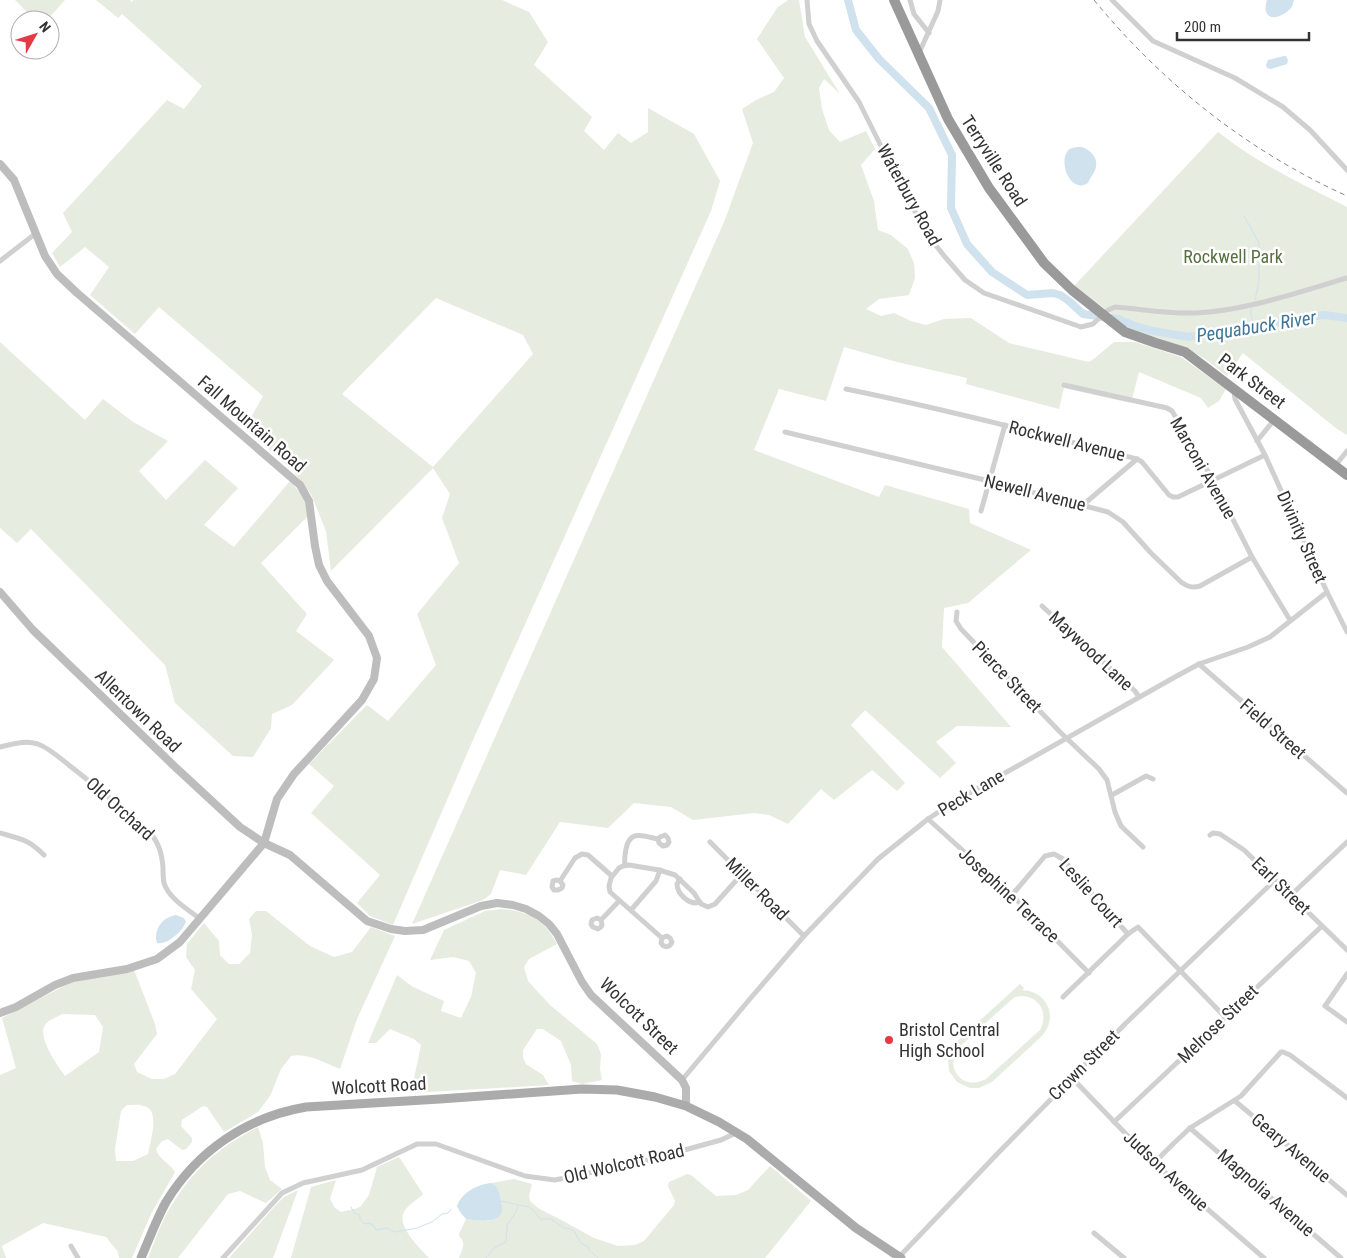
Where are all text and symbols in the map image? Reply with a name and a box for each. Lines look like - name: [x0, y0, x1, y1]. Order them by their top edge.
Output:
- north arrow: [10, 10, 60, 60]
- scale bar: [1177, 10, 1310, 42]
- text: N: [36, 18, 54, 35]
- text: 200 m: [1184, 18, 1221, 36]
- street label: Terryville Road: [957, 111, 1032, 210]
- street label: Waterbury Road: [873, 141, 946, 249]
- park label: Rockwell Park: [1183, 246, 1283, 267]
- water label: Pequabuck River: [1195, 306, 1318, 347]
- street label: Park Street: [1215, 349, 1290, 413]
- street label: Fall Mountain Road: [194, 371, 311, 476]
- street label: Marconi Avenue: [1166, 413, 1241, 522]
- street label: Rockwell Avenue: [1007, 416, 1128, 465]
- street label: Newell Avenue: [982, 470, 1088, 515]
- street label: Divinity Street: [1273, 488, 1332, 586]
- street label: Maywood Lane: [1045, 607, 1138, 695]
- street label: Pierce Street: [968, 637, 1046, 717]
- street label: Allentown Road: [91, 665, 185, 757]
- street label: Field Street: [1236, 694, 1311, 763]
- street label: Peck Lane: [934, 765, 1008, 820]
- street label: Old Orchard: [82, 773, 159, 845]
- street label: Josephine Terrace: [955, 843, 1064, 947]
- street label: Miller Road: [722, 853, 793, 924]
- street label: Earl Street: [1248, 853, 1315, 919]
- street label: Leslie Court: [1055, 854, 1128, 931]
- street label: Wolcott Street: [596, 973, 683, 1058]
- street label: Melrose Street: [1173, 980, 1262, 1067]
- place label: Bristol Central High School: [899, 1019, 1000, 1061]
- street label: Crown Street: [1044, 1025, 1123, 1104]
- marker: Bristol Central High School: [883, 1034, 895, 1046]
- street label: Wolcott Road: [331, 1073, 427, 1098]
- street label: Geary Avenue: [1247, 1108, 1335, 1187]
- street label: Judson Avenue: [1120, 1126, 1213, 1215]
- street label: Old Wolcott Road: [562, 1139, 686, 1188]
- street label: Magnolia Avenue: [1214, 1145, 1319, 1240]

